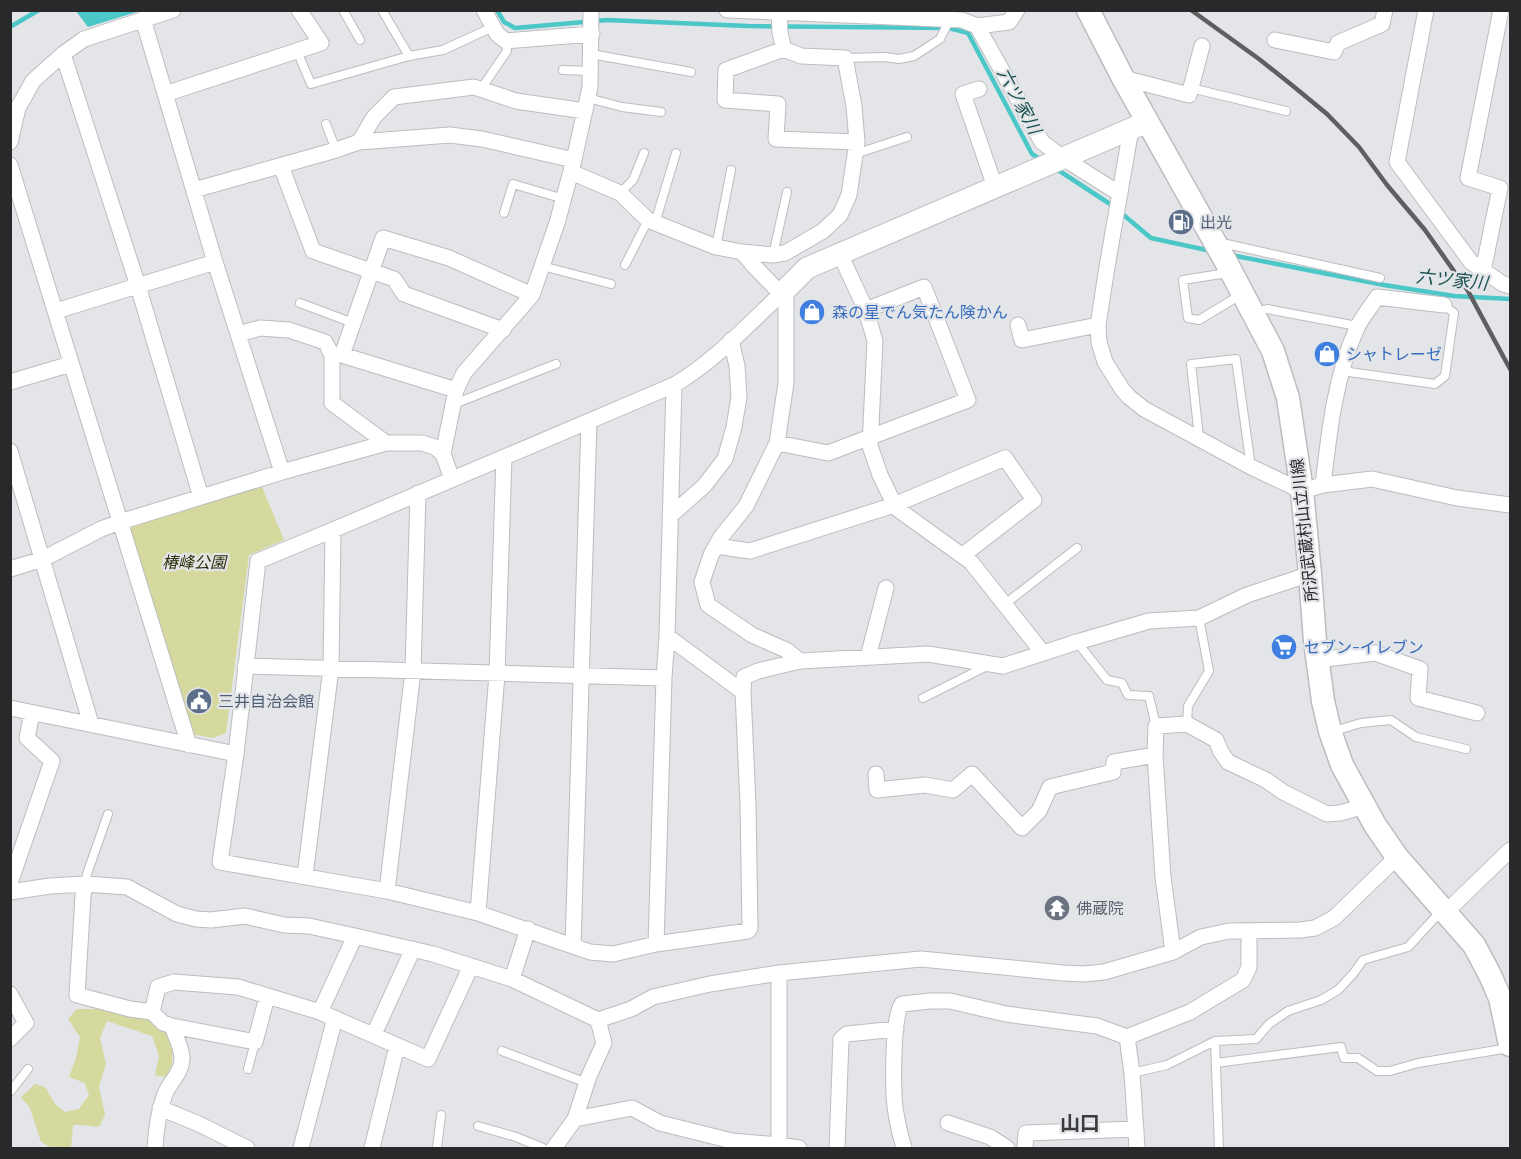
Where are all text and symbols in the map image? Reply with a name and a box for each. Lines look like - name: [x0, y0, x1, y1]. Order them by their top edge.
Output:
- water label: 六ツ家川: [992, 64, 1047, 140]
- fuel station icon: 出光: [1166, 207, 1196, 237]
- place label: 出光: [1200, 212, 1232, 232]
- water label: 六ツ家川: [1415, 264, 1491, 295]
- shop icon: 森の星でん気たん険かん: [797, 297, 827, 327]
- place label: 森の星でん気たん険かん: [832, 302, 1008, 322]
- shop icon: シャトレーゼ: [1312, 339, 1342, 369]
- place label: シャトレーゼ: [1346, 344, 1442, 364]
- street label: 所沢武蔵村山立川線: [1287, 457, 1321, 603]
- park label: 椿峰公園: [162, 552, 228, 572]
- supermarket icon: セブン-イレブン: [1269, 632, 1299, 662]
- place label: セブン-イレブン: [1304, 637, 1424, 657]
- public building icon: 三井自治会館: [184, 686, 214, 716]
- place label: 三井自治会館: [218, 691, 314, 711]
- temple icon: 佛蔵院: [1042, 893, 1072, 923]
- place label: 佛蔵院: [1076, 898, 1124, 918]
- district label: 山口: [1060, 1110, 1100, 1135]

